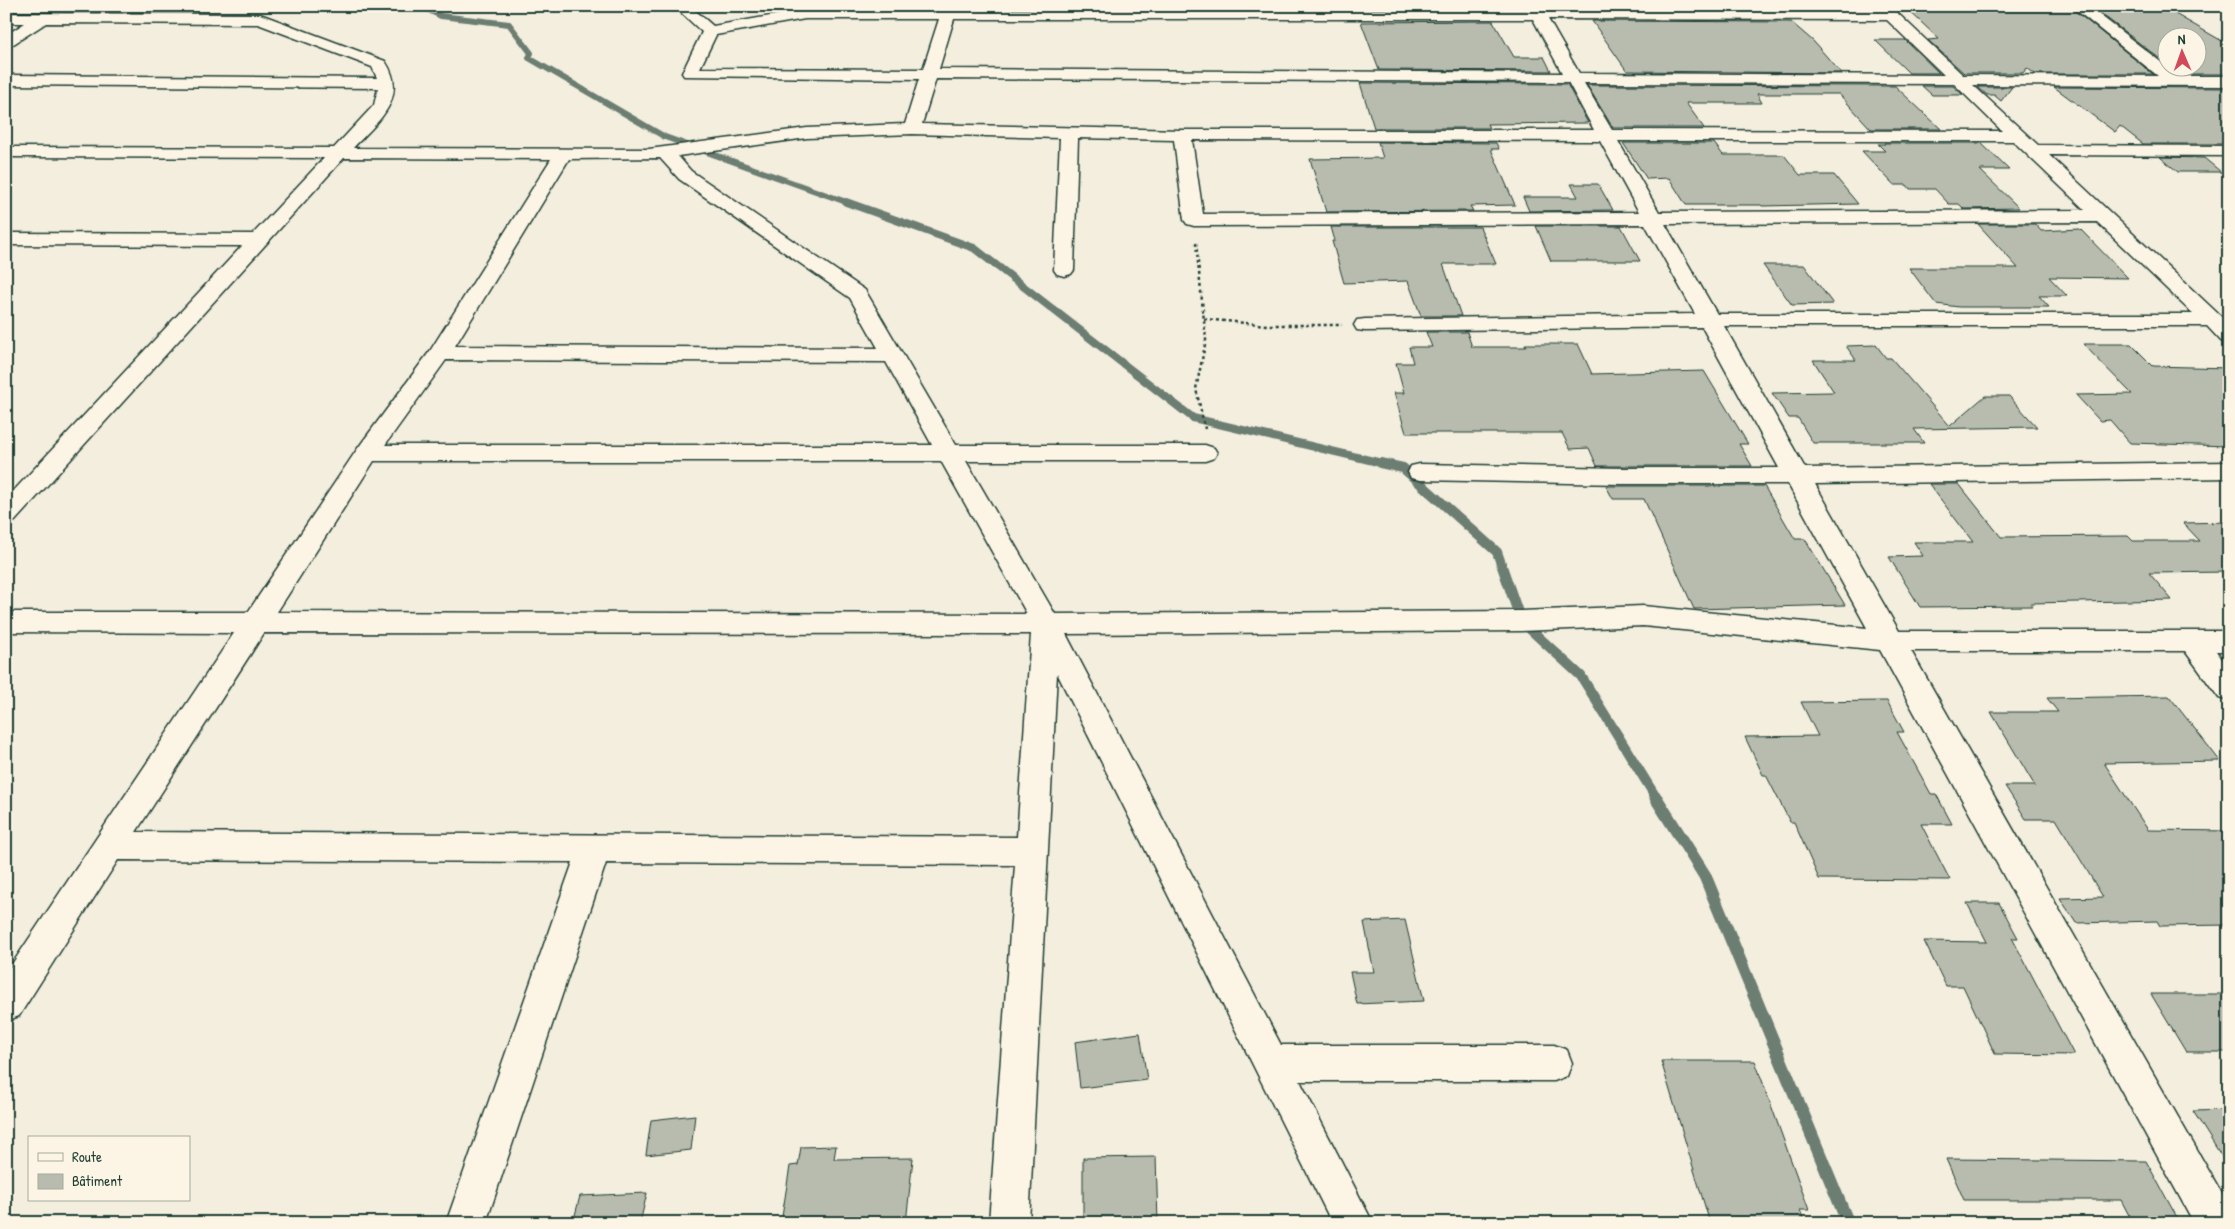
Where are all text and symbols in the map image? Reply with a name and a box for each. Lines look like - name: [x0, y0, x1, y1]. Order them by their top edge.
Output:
- north arrow: [2158, 28, 2208, 78]
- text: N: [2177, 29, 2186, 48]
- legend: [28, 1136, 190, 1202]
- text: Route: [72, 1146, 102, 1167]
- text: Bâtiment: [72, 1170, 123, 1191]

